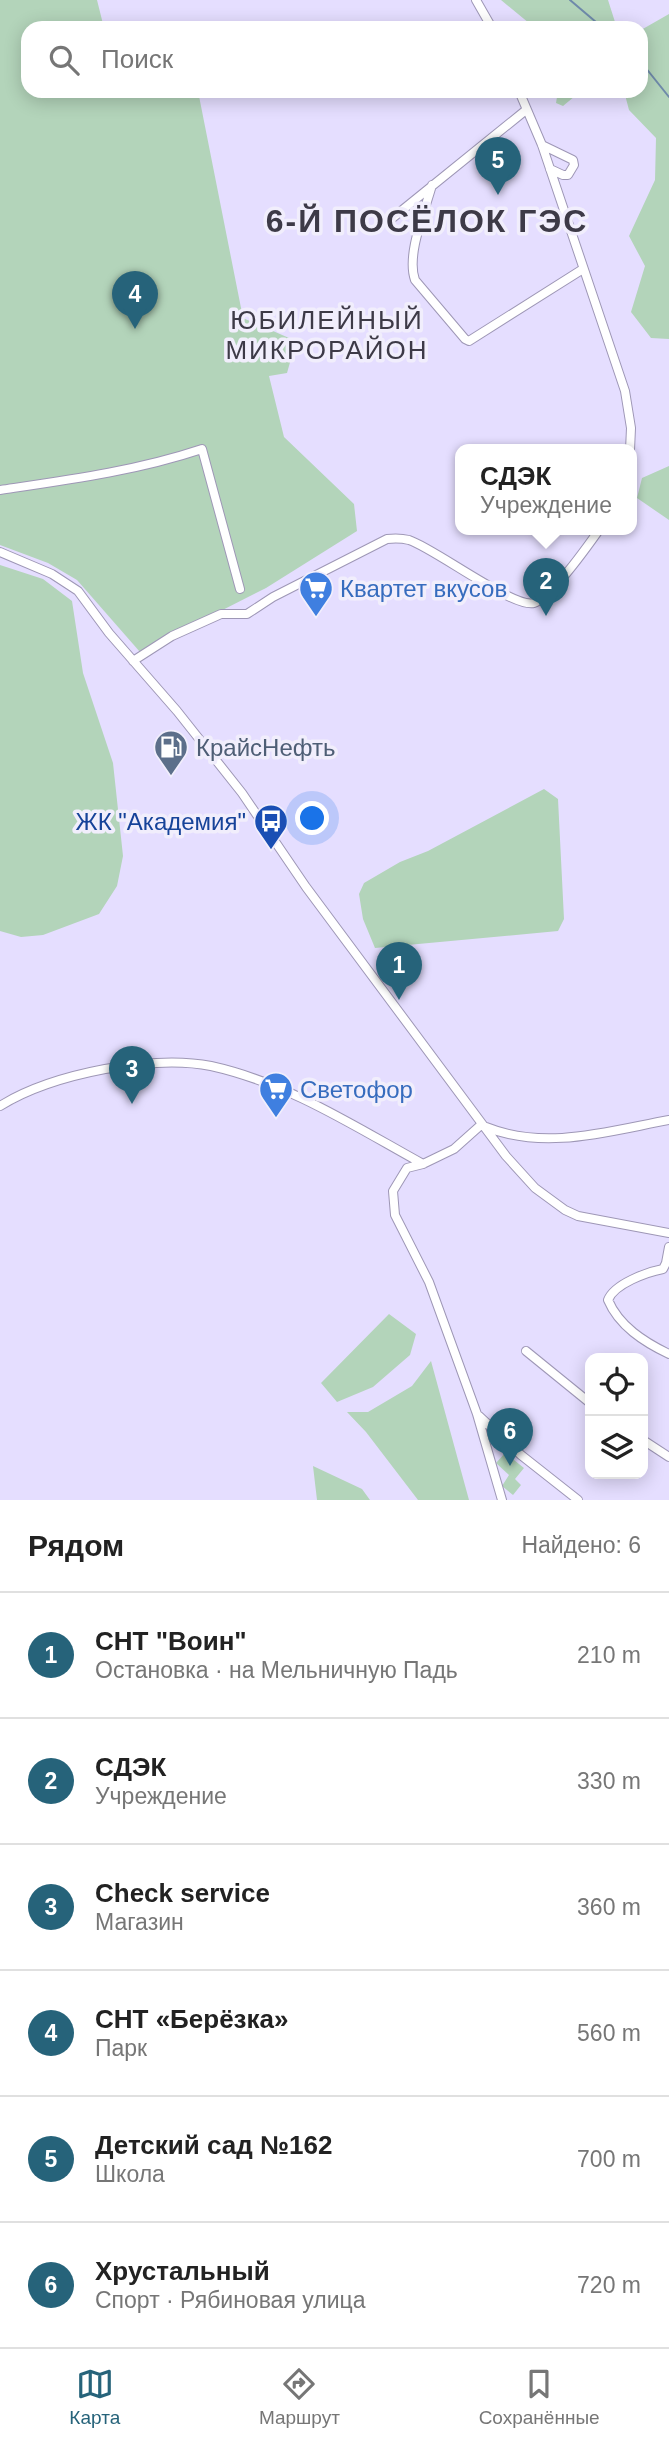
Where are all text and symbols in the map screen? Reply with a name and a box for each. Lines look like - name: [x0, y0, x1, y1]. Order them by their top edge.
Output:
- search box: [21, 21, 648, 98]
- icon: search: [45, 41, 83, 79]
- text: Поиск: [101, 44, 173, 74]
- pin: 5: [475, 137, 521, 195]
- district label: 6-Й ПОСЁЛОК ГЭС: [266, 203, 588, 239]
- pin: 4: [112, 271, 158, 329]
- district label: ЮБИЛЕЙНЫЙ МИКРОРАЙОН: [225, 305, 429, 365]
- popup: [455, 444, 637, 535]
- text: СДЭК: [480, 461, 551, 491]
- text: Учреждение: [480, 492, 612, 518]
- pin: 2: [523, 558, 569, 616]
- supermarket icon: Квартет вкусов: [297, 569, 335, 618]
- place label: Квартет вкусов: [340, 575, 507, 602]
- fuel station icon: КрайсНефть: [152, 728, 190, 777]
- place label: КрайсНефть: [196, 734, 335, 761]
- your location: [295, 801, 329, 835]
- bus stop icon: ЖК "Академия": [252, 802, 290, 851]
- place label: ЖК "Академия": [76, 808, 246, 835]
- pin: 1: [376, 942, 422, 1000]
- pin: 3: [109, 1046, 155, 1104]
- supermarket icon: Светофор: [257, 1070, 295, 1119]
- place label: Светофор: [300, 1076, 413, 1103]
- map controls: [585, 1353, 648, 1479]
- button: locate: [585, 1353, 648, 1416]
- pin: 6: [487, 1408, 533, 1466]
- button: layers: [585, 1416, 648, 1479]
- text: Рядом: [28, 1529, 124, 1562]
- text: Найдено: 6: [521, 1532, 641, 1558]
- text: СНТ "Воин": [95, 1626, 247, 1656]
- text: 1: [45, 1642, 57, 1668]
- text: 210 m: [577, 1642, 641, 1668]
- text: Остановка · на Мельничную Падь: [95, 1657, 458, 1683]
- text: СДЭК: [95, 1752, 166, 1782]
- text: 2: [45, 1768, 57, 1794]
- text: 330 m: [577, 1768, 641, 1794]
- text: Учреждение: [95, 1783, 227, 1809]
- text: Check service: [95, 1878, 270, 1908]
- text: 3: [45, 1894, 57, 1920]
- text: 360 m: [577, 1894, 641, 1920]
- text: Магазин: [95, 1909, 184, 1935]
- text: СНТ «Берёзка»: [95, 2004, 288, 2034]
- text: 4: [45, 2020, 57, 2046]
- text: 560 m: [577, 2020, 641, 2046]
- text: Парк: [95, 2035, 147, 2061]
- text: Детский сад №162: [95, 2130, 332, 2160]
- text: 5: [45, 2146, 57, 2172]
- text: 700 m: [577, 2146, 641, 2172]
- text: Школа: [95, 2161, 165, 2187]
- text: Хрустальный: [95, 2256, 270, 2286]
- text: 6: [45, 2272, 57, 2298]
- text: 720 m: [577, 2272, 641, 2298]
- text: Спорт · Рябиновая улица: [95, 2287, 366, 2313]
- tab: Карта: [69, 2365, 120, 2429]
- tab: Маршрут: [259, 2365, 340, 2429]
- tab: Сохранённые: [479, 2365, 600, 2429]

